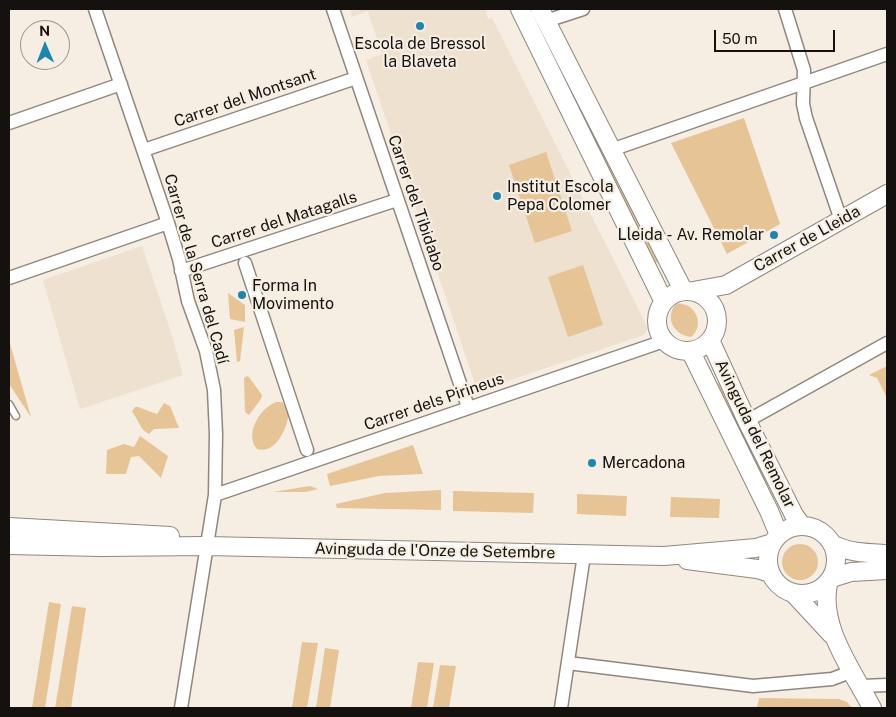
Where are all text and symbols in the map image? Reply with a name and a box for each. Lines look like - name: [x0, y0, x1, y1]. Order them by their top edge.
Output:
- north arrow: [20, 20, 70, 70]
- marker: Escola de Bressol la Blaveta: [414, 20, 426, 32]
- scale bar: [716, 20, 837, 52]
- text: N: [39, 23, 50, 39]
- text: 50 m: [722, 30, 757, 47]
- place label: Escola de Bressol la Blaveta: [354, 34, 486, 72]
- street label: Carrer del Montsant: [171, 65, 319, 131]
- street label: Carrer del Tibidabo: [384, 132, 448, 274]
- street label: Carrer de la Serra del Cadí: [160, 172, 232, 366]
- place label: Institut Escola Pepa Colomer: [507, 177, 613, 215]
- street label: Carrer del Matagalls: [209, 187, 359, 253]
- marker: Institut Escola Pepa Colomer: [491, 190, 503, 202]
- street label: Carrer de Lleida: [750, 202, 864, 276]
- place label: Lleida - Av. Remolar: [618, 225, 764, 245]
- marker: Lleida - Av. Remolar: [768, 229, 780, 241]
- place label: Forma In Movimento: [252, 276, 334, 314]
- marker: Forma In Movimento: [236, 289, 248, 301]
- street label: Avinguda del Remolar: [711, 357, 799, 511]
- street label: Carrer dels Pirineus: [361, 369, 507, 435]
- place label: Mercadona: [602, 453, 685, 473]
- marker: Mercadona: [586, 457, 598, 469]
- street label: Avinguda de l'Onze de Setembre: [315, 539, 555, 563]

